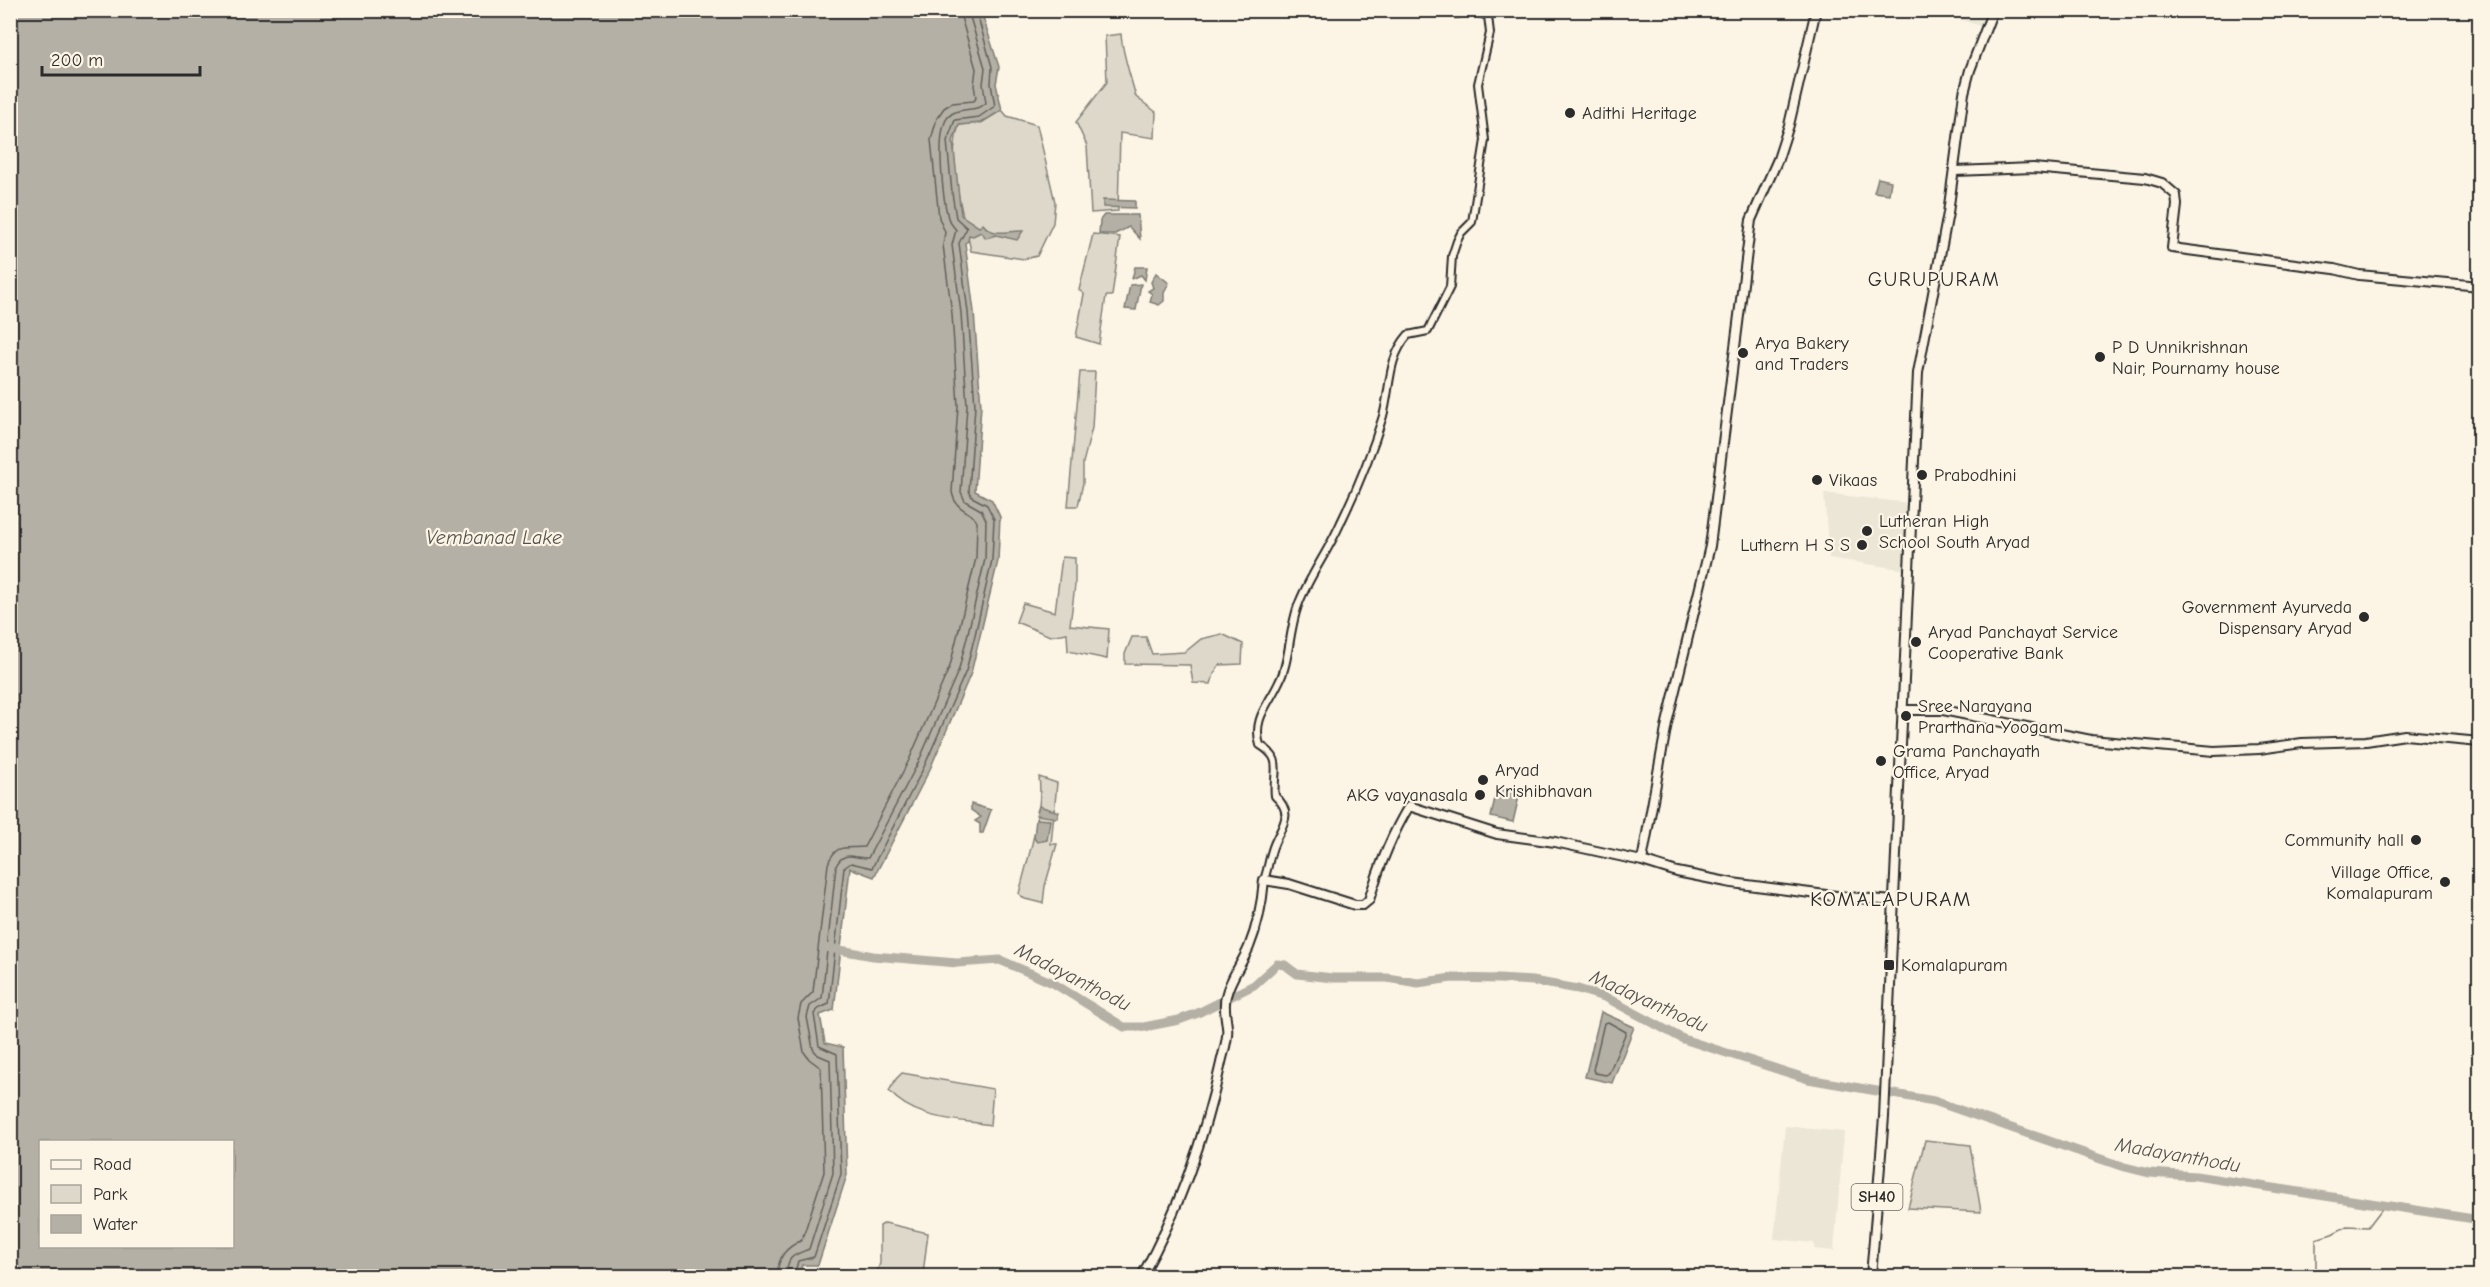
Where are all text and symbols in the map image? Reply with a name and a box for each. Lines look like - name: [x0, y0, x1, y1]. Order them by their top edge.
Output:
- scale bar: [42, 39, 200, 77]
- text: 200 m: [51, 50, 103, 71]
- place label: Adithi Heritage: [1582, 103, 1697, 124]
- marker: Adithi Heritage: [1563, 106, 1577, 120]
- district label: GURUPURAM: [1868, 268, 2000, 291]
- place label: Arya Bakery and Traders: [1755, 333, 1850, 375]
- place label: P D Unnikrishnan Nair, Pournamy house: [2112, 337, 2280, 379]
- marker: Arya Bakery and Traders: [1736, 346, 1750, 360]
- marker: P D Unnikrishnan Nair, Pournamy house: [2093, 350, 2107, 364]
- place label: Prabodhini: [1934, 465, 2017, 486]
- marker: Prabodhini: [1915, 468, 1929, 482]
- place label: Vikaas: [1829, 470, 1877, 491]
- marker: Vikaas: [1810, 473, 1824, 487]
- place label: Lutheran High School South Aryad: [1879, 511, 2030, 553]
- marker: Lutheran High School South Aryad: [1860, 524, 1874, 538]
- water label: Vembanad Lake: [426, 526, 562, 549]
- place label: Luthern H S S: [1740, 535, 1850, 556]
- marker: Luthern H S S: [1855, 538, 1869, 552]
- place label: Government Ayurveda Dispensary Aryad: [2182, 597, 2352, 639]
- marker: Government Ayurveda Dispensary Aryad: [2357, 610, 2371, 624]
- place label: Aryad Panchayat Service Cooperative Bank: [1928, 622, 2118, 664]
- marker: Aryad Panchayat Service Cooperative Bank: [1909, 635, 1923, 649]
- place label: Sree Narayana Prarthana Yoogam: [1918, 696, 2063, 738]
- marker: Sree Narayana Prarthana Yoogam: [1899, 709, 1913, 723]
- place label: Grama Panchayath Office, Aryad: [1893, 741, 2040, 783]
- marker: Grama Panchayath Office, Aryad: [1874, 754, 1888, 768]
- place label: Aryad Krishibhavan: [1495, 760, 1593, 802]
- marker: Aryad Krishibhavan: [1476, 773, 1490, 787]
- place label: AKG vayanasala: [1347, 785, 1468, 806]
- marker: AKG vayanasala: [1473, 788, 1487, 802]
- place label: Community hall: [2284, 830, 2404, 851]
- marker: Community hall: [2409, 833, 2423, 847]
- place label: Village Office, Komalapuram: [2326, 862, 2433, 904]
- marker: Village Office, Komalapuram: [2438, 875, 2452, 889]
- district label: KOMALAPURAM: [1810, 887, 1972, 911]
- water label: Madayanthodu: [1010, 937, 1135, 1016]
- place label: Komalapuram: [1901, 955, 2008, 976]
- marker: Komalapuram: [1882, 958, 1896, 972]
- water label: Madayanthodu: [1585, 964, 1712, 1037]
- water label: Madayanthodu: [2113, 1132, 2242, 1177]
- legend: [39, 1140, 234, 1248]
- text: Road: [93, 1154, 132, 1175]
- text: Park: [93, 1184, 128, 1205]
- road number: SH40: [1852, 1184, 1902, 1210]
- text: Water: [93, 1214, 138, 1235]

